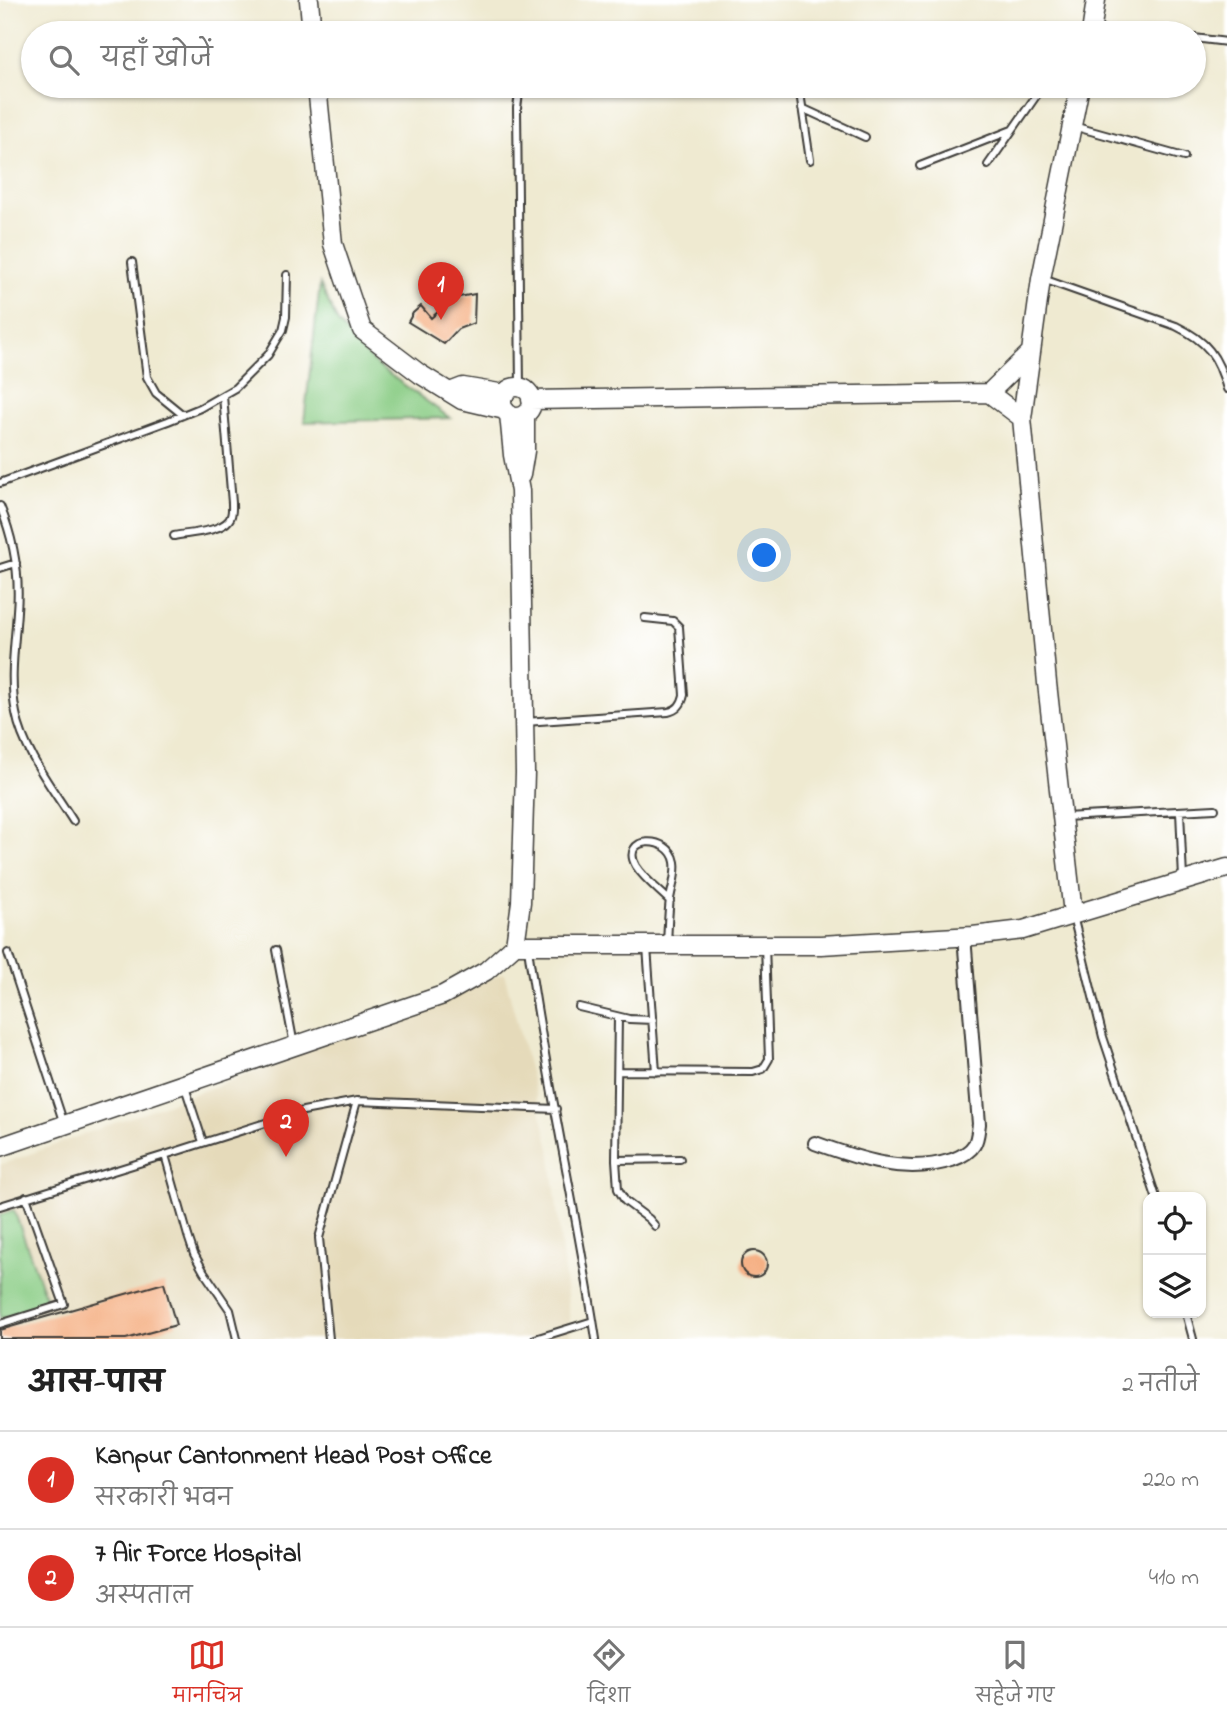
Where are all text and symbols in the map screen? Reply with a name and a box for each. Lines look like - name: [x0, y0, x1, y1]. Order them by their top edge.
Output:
- search box: [21, 21, 1206, 98]
- icon: search: [45, 41, 83, 79]
- text: यहाँ खोजें: [101, 41, 213, 79]
- pin: 1: [418, 262, 464, 320]
- your location: [747, 538, 781, 572]
- pin: 2: [263, 1099, 309, 1157]
- map controls: [1143, 1192, 1206, 1318]
- button: locate: [1143, 1192, 1206, 1255]
- button: layers: [1143, 1255, 1206, 1318]
- text: आस-पास: [28, 1363, 164, 1407]
- text: 2 नतीजे: [1122, 1369, 1199, 1402]
- text: Kanpur Cantonment Head Post Office: [95, 1438, 492, 1476]
- text: 1: [47, 1464, 55, 1497]
- text: 220 m: [1143, 1464, 1199, 1497]
- text: सरकारी भवन: [95, 1483, 232, 1516]
- text: 7 Air Force Hospital: [95, 1536, 301, 1574]
- text: 2: [45, 1562, 57, 1595]
- text: 410 m: [1149, 1562, 1199, 1595]
- text: अस्पताल: [95, 1581, 193, 1614]
- tab: मानचित्र: [173, 1636, 242, 1716]
- tab: दिशा: [587, 1636, 630, 1716]
- tab: सहेजे गए: [976, 1636, 1054, 1716]

